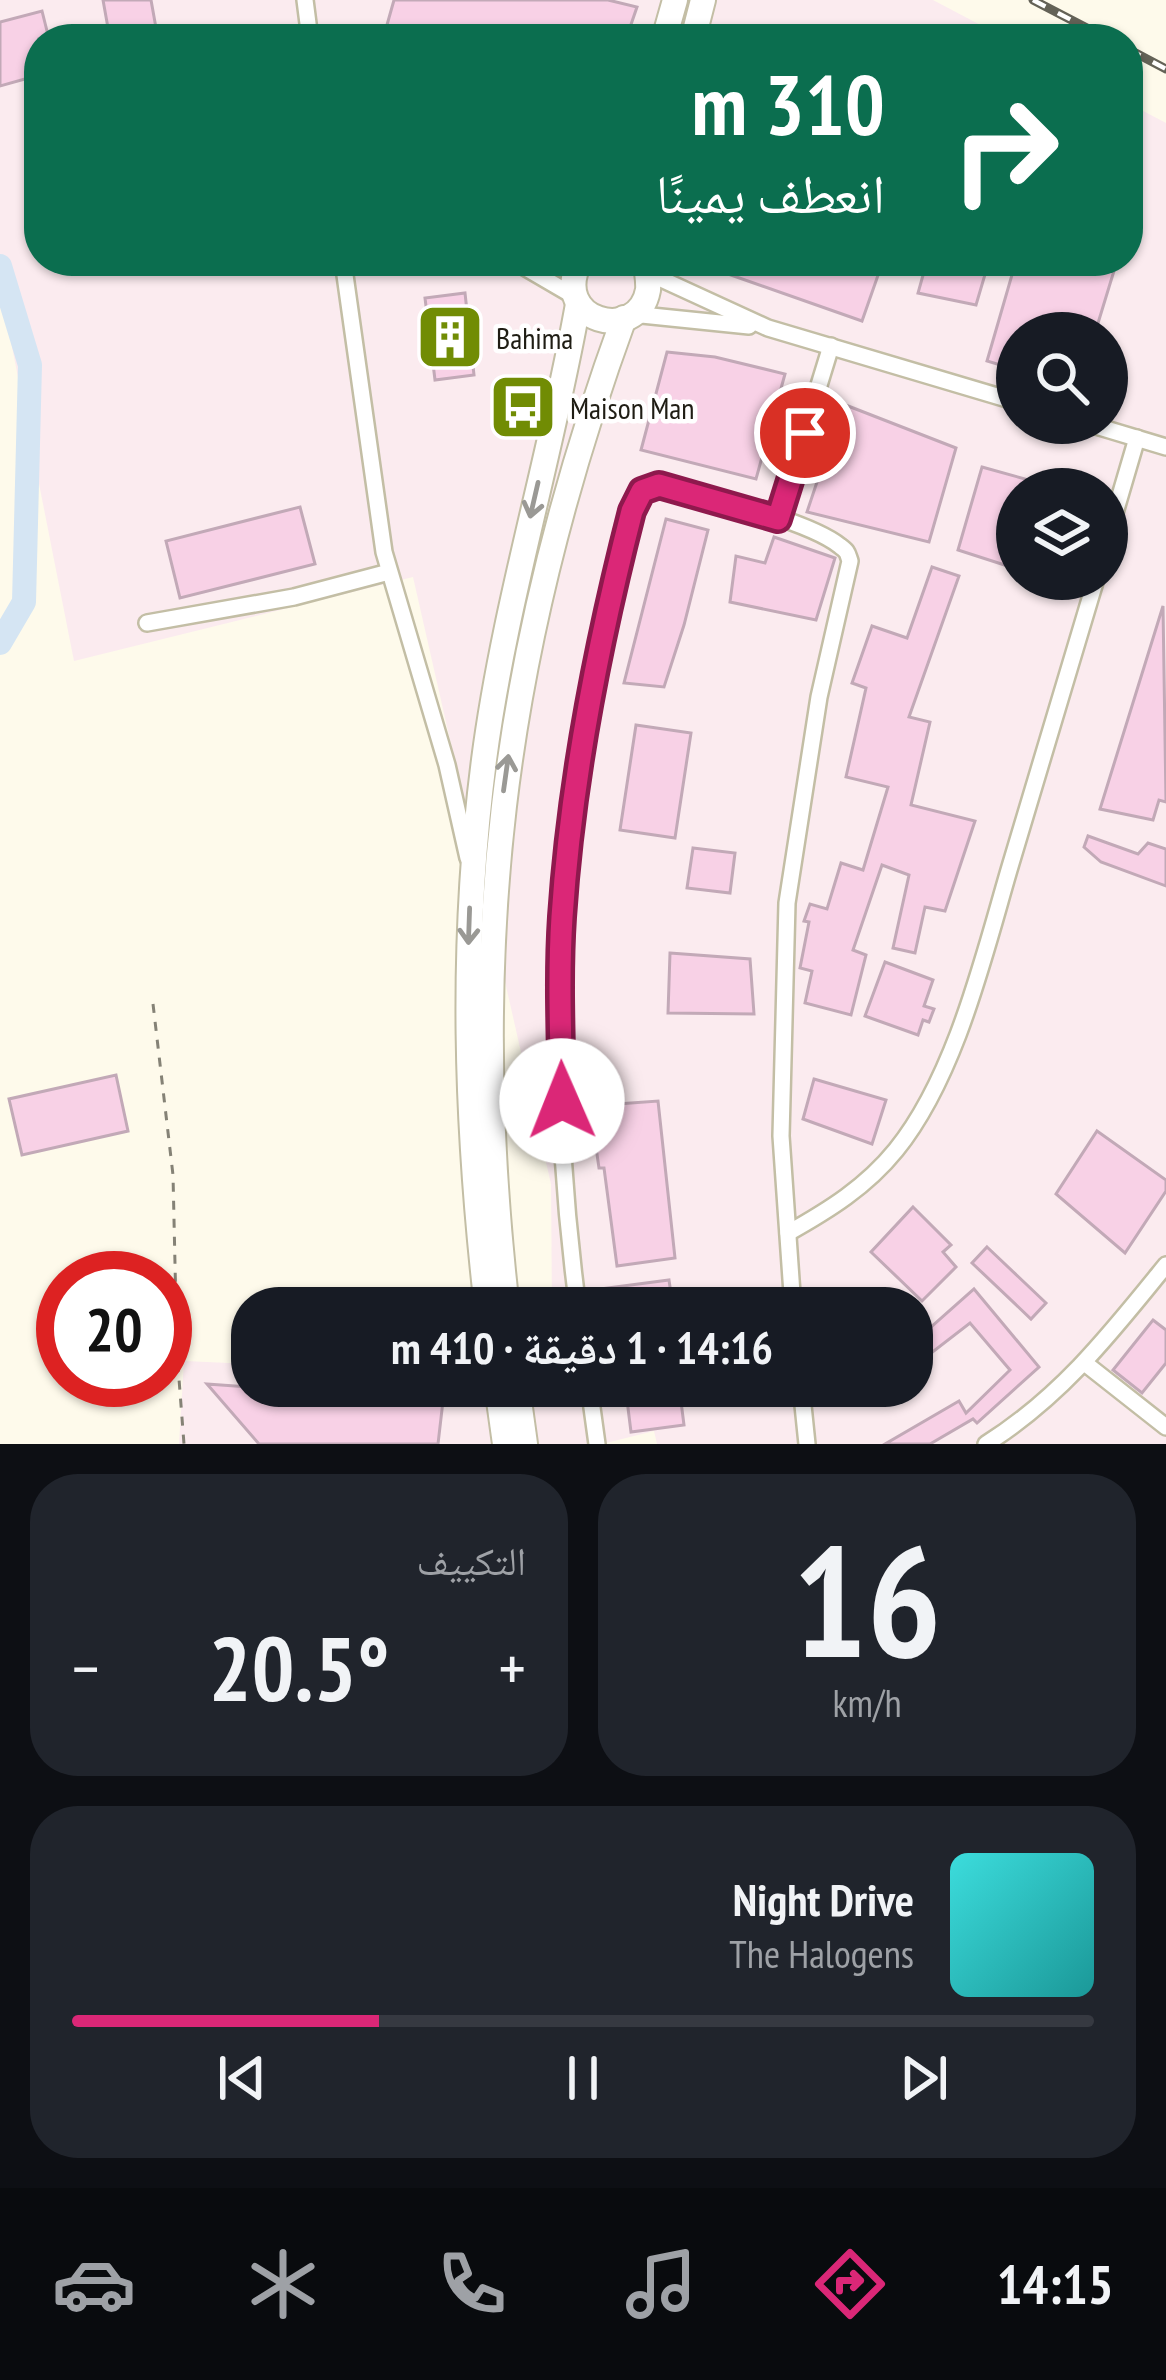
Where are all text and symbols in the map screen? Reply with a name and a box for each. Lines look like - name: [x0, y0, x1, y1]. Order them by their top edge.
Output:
- text: 310 m: [692, 49, 885, 158]
- icon: right: [927, 72, 1083, 228]
- text: انعطف يمينًا: [656, 158, 885, 228]
- building icon: Bahima: [415, 302, 485, 372]
- map controls: [996, 312, 1128, 600]
- button: search: [996, 312, 1128, 444]
- place label: Bahima: [496, 318, 573, 357]
- bus stop icon: Maison Man: [488, 372, 558, 442]
- pin: [754, 382, 856, 484]
- place label: Maison Man: [570, 388, 695, 427]
- icon: arrive: [772, 400, 838, 466]
- button: layers: [996, 468, 1128, 600]
- one-way arrow: [522, 480, 545, 518]
- one-way arrow: [495, 754, 518, 793]
- one-way arrow: [457, 906, 480, 945]
- position arrow: [499, 1038, 625, 1164]
- speed limit sign: 20: [36, 1251, 192, 1407]
- text: 14:16 · 1 دقيقة · 410 m: [391, 1318, 773, 1376]
- text: 16: [792, 1498, 942, 1700]
- text: التكييف: [417, 1535, 526, 1586]
- text: 20.5°: [209, 1609, 389, 1726]
- text: −: [72, 1625, 99, 1710]
- text: +: [499, 1625, 526, 1710]
- text: km/h: [832, 1677, 902, 1728]
- text: Night Drive: [733, 1870, 914, 1928]
- text: The Halogens: [729, 1928, 914, 1979]
- icon: previous: [209, 2045, 275, 2111]
- icon: pause: [550, 2045, 616, 2111]
- icon: next: [891, 2045, 957, 2111]
- icon: car: [52, 2242, 136, 2326]
- icon: climate: [241, 2242, 325, 2326]
- icon: phone: [430, 2242, 514, 2326]
- icon: music: [619, 2242, 703, 2326]
- icon: directions: [808, 2242, 892, 2326]
- text: 14:15: [997, 2249, 1114, 2319]

